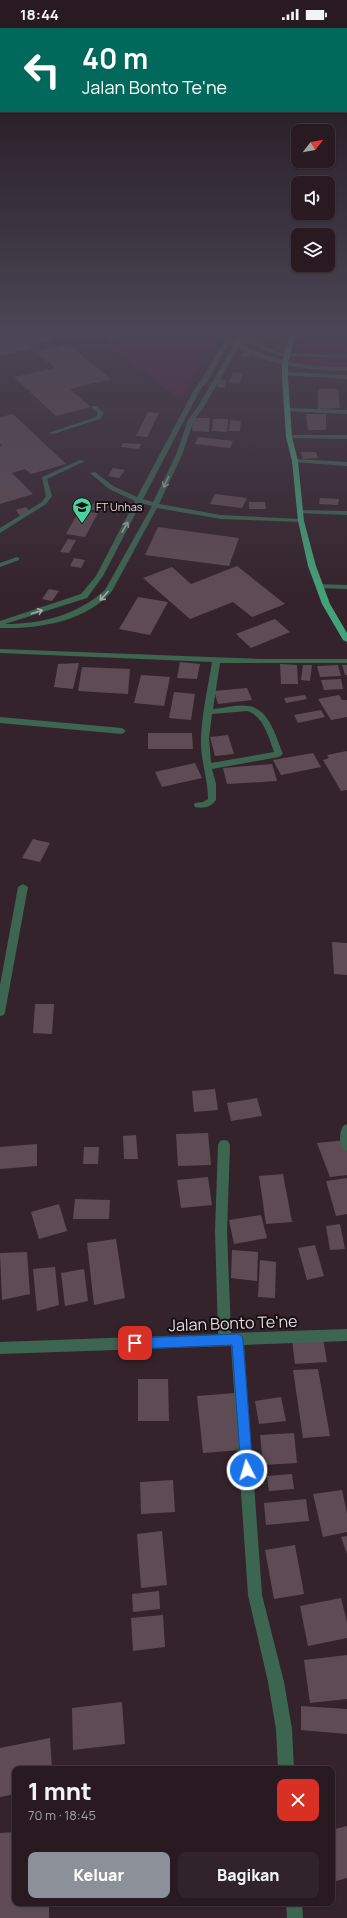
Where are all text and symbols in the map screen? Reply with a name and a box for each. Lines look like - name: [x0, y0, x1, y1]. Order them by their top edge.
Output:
- text: 18:44: [20, 4, 59, 25]
- text: 40 m: [82, 39, 148, 77]
- icon: left: [16, 44, 68, 96]
- text: Jalan Bonto Te'ne: [82, 75, 227, 99]
- north arrow: [291, 124, 335, 168]
- map controls: [291, 124, 335, 272]
- button: sound: [291, 176, 335, 220]
- button: layers: [291, 228, 335, 272]
- one-way arrow: [162, 476, 169, 488]
- school or university icon: FT Unhas: [71, 496, 93, 524]
- place label: FT Unhas: [96, 499, 143, 514]
- one-way arrow: [121, 521, 129, 533]
- one-way arrow: [99, 591, 108, 601]
- one-way arrow: [31, 608, 44, 615]
- street label: Jalan Bonto Te'ne: [168, 1310, 298, 1336]
- pin: [118, 1326, 152, 1360]
- icon: arrive: [124, 1332, 146, 1354]
- position arrow: [226, 1449, 268, 1491]
- text: 1 mnt: [28, 1774, 92, 1807]
- button: close: [277, 1779, 319, 1821]
- text: 70 m · 18:45: [28, 1806, 96, 1824]
- button: Keluar: [28, 1852, 170, 1898]
- button: Bagikan: [178, 1852, 319, 1898]

